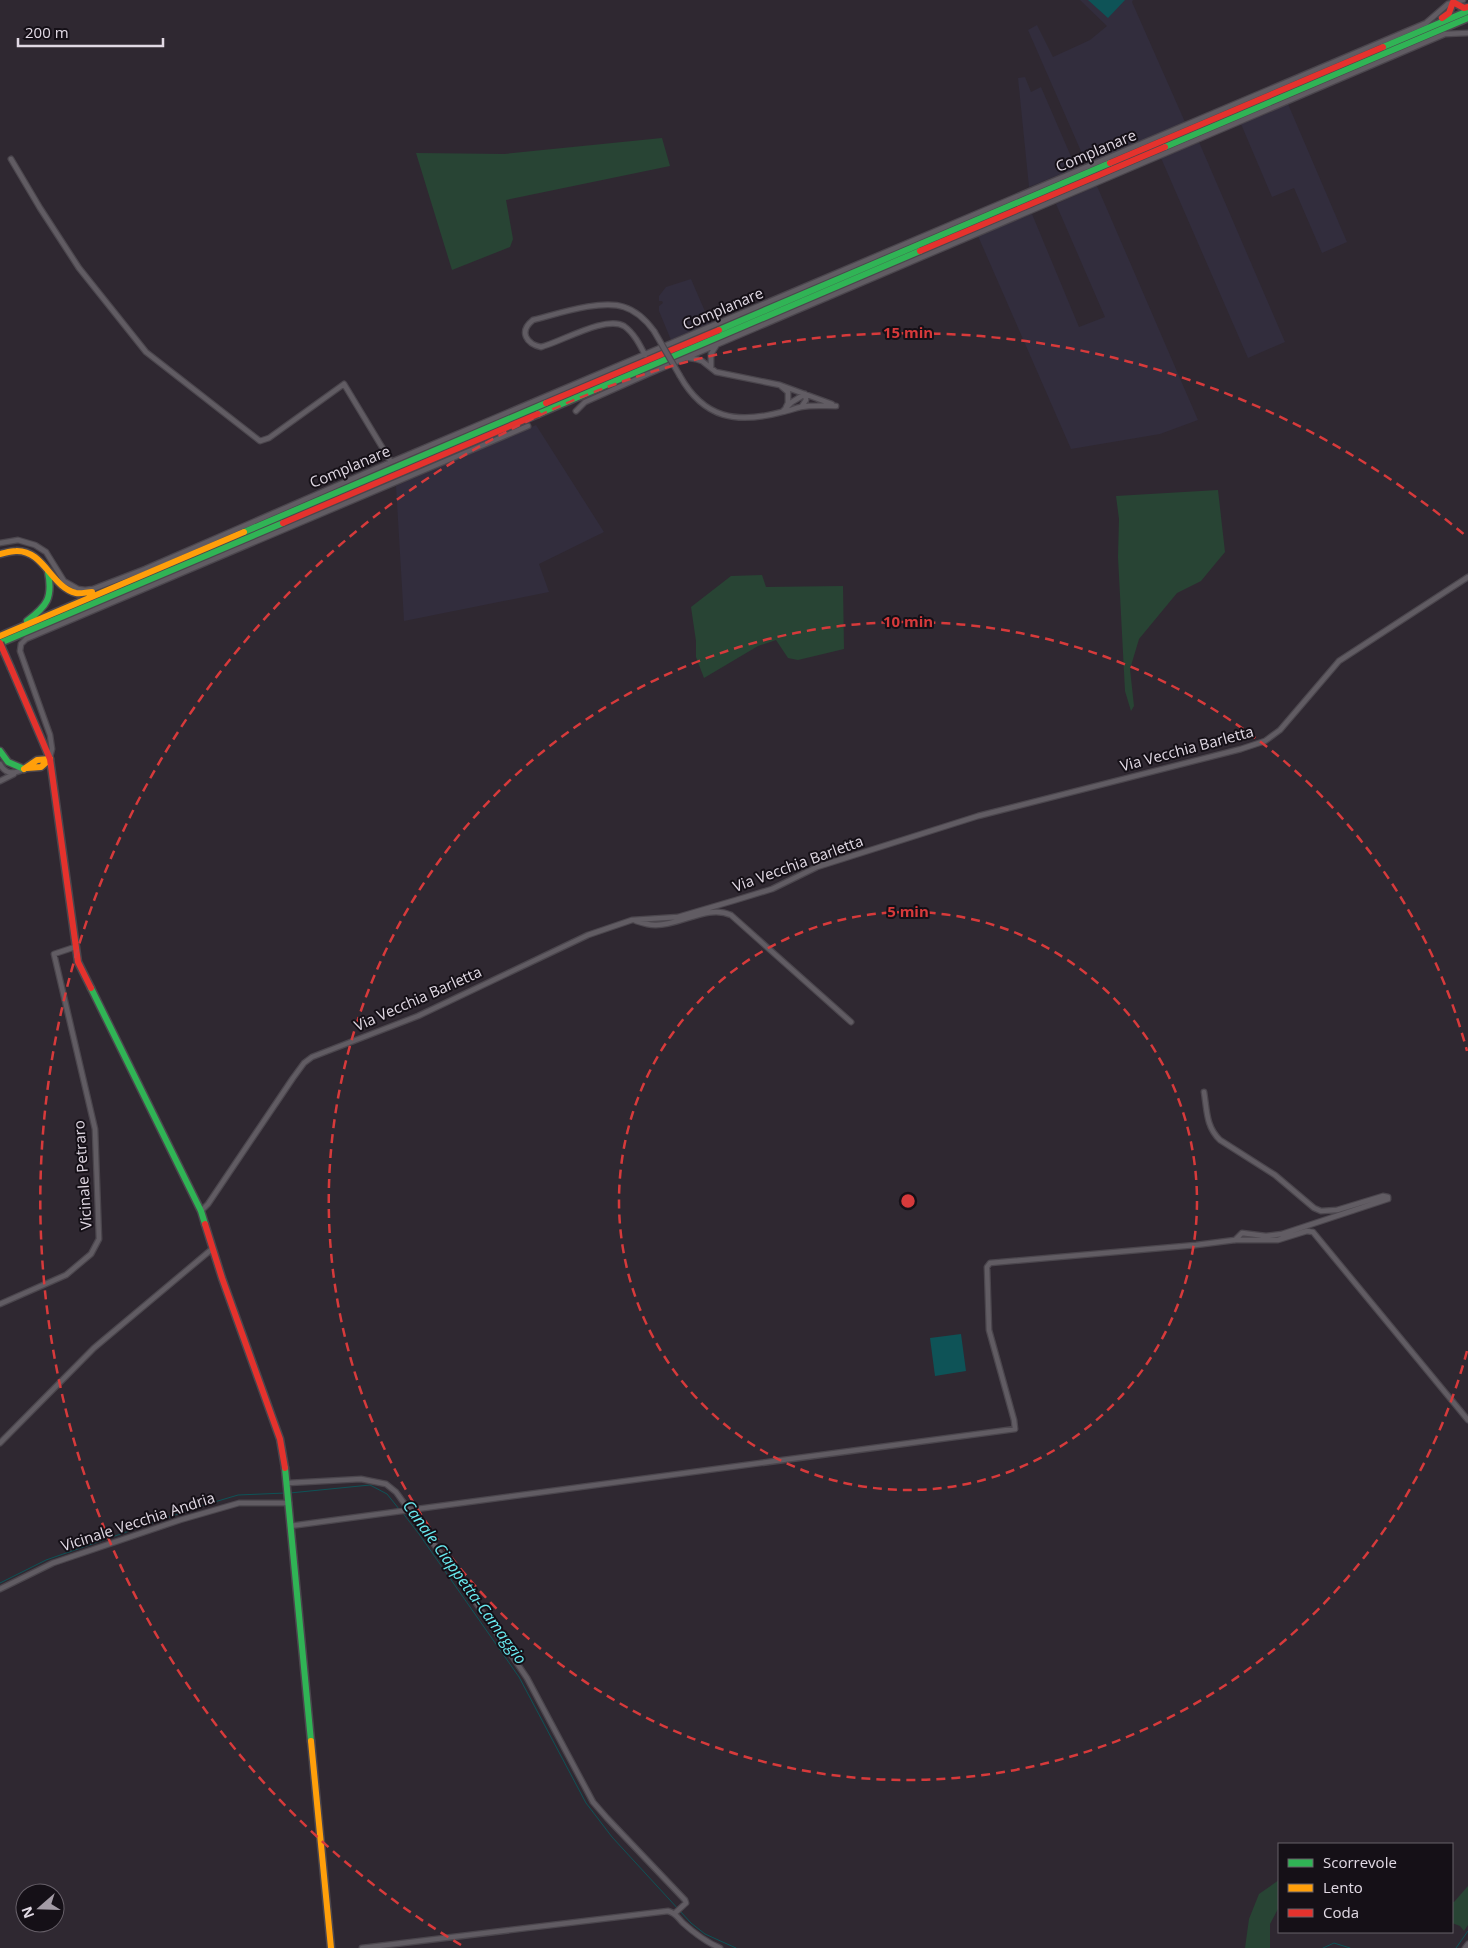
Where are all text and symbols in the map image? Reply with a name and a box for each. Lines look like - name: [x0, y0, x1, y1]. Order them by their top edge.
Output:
- scale bar: [18, 15, 162, 47]
- text: 200 m: [25, 22, 69, 42]
- street label: Complanare: [1052, 124, 1139, 176]
- street label: Complanare: [679, 282, 766, 334]
- text: 15 min: [883, 322, 933, 342]
- street label: Complanare: [306, 440, 393, 492]
- text: 10 min: [883, 611, 933, 631]
- street label: Via Vecchia Barletta: [1118, 721, 1256, 775]
- street label: Via Vecchia Barletta: [730, 830, 866, 896]
- text: 5 min: [887, 901, 929, 921]
- street label: Via Vecchia Barletta: [351, 961, 484, 1035]
- street label: Vicinale Petraro: [68, 1120, 96, 1231]
- centre of rings: [899, 1192, 917, 1210]
- street label: Vicinale Vecchia Andria: [58, 1487, 217, 1555]
- water label: Canale Ciappetta-Camaggio: [398, 1496, 532, 1668]
- legend: [1278, 1843, 1453, 1933]
- text: Scorrevole: [1323, 1852, 1397, 1872]
- text: Lento: [1323, 1877, 1363, 1897]
- north arrow: [15, 1883, 65, 1933]
- text: Coda: [1323, 1902, 1359, 1922]
- text: N: [16, 1904, 38, 1921]

